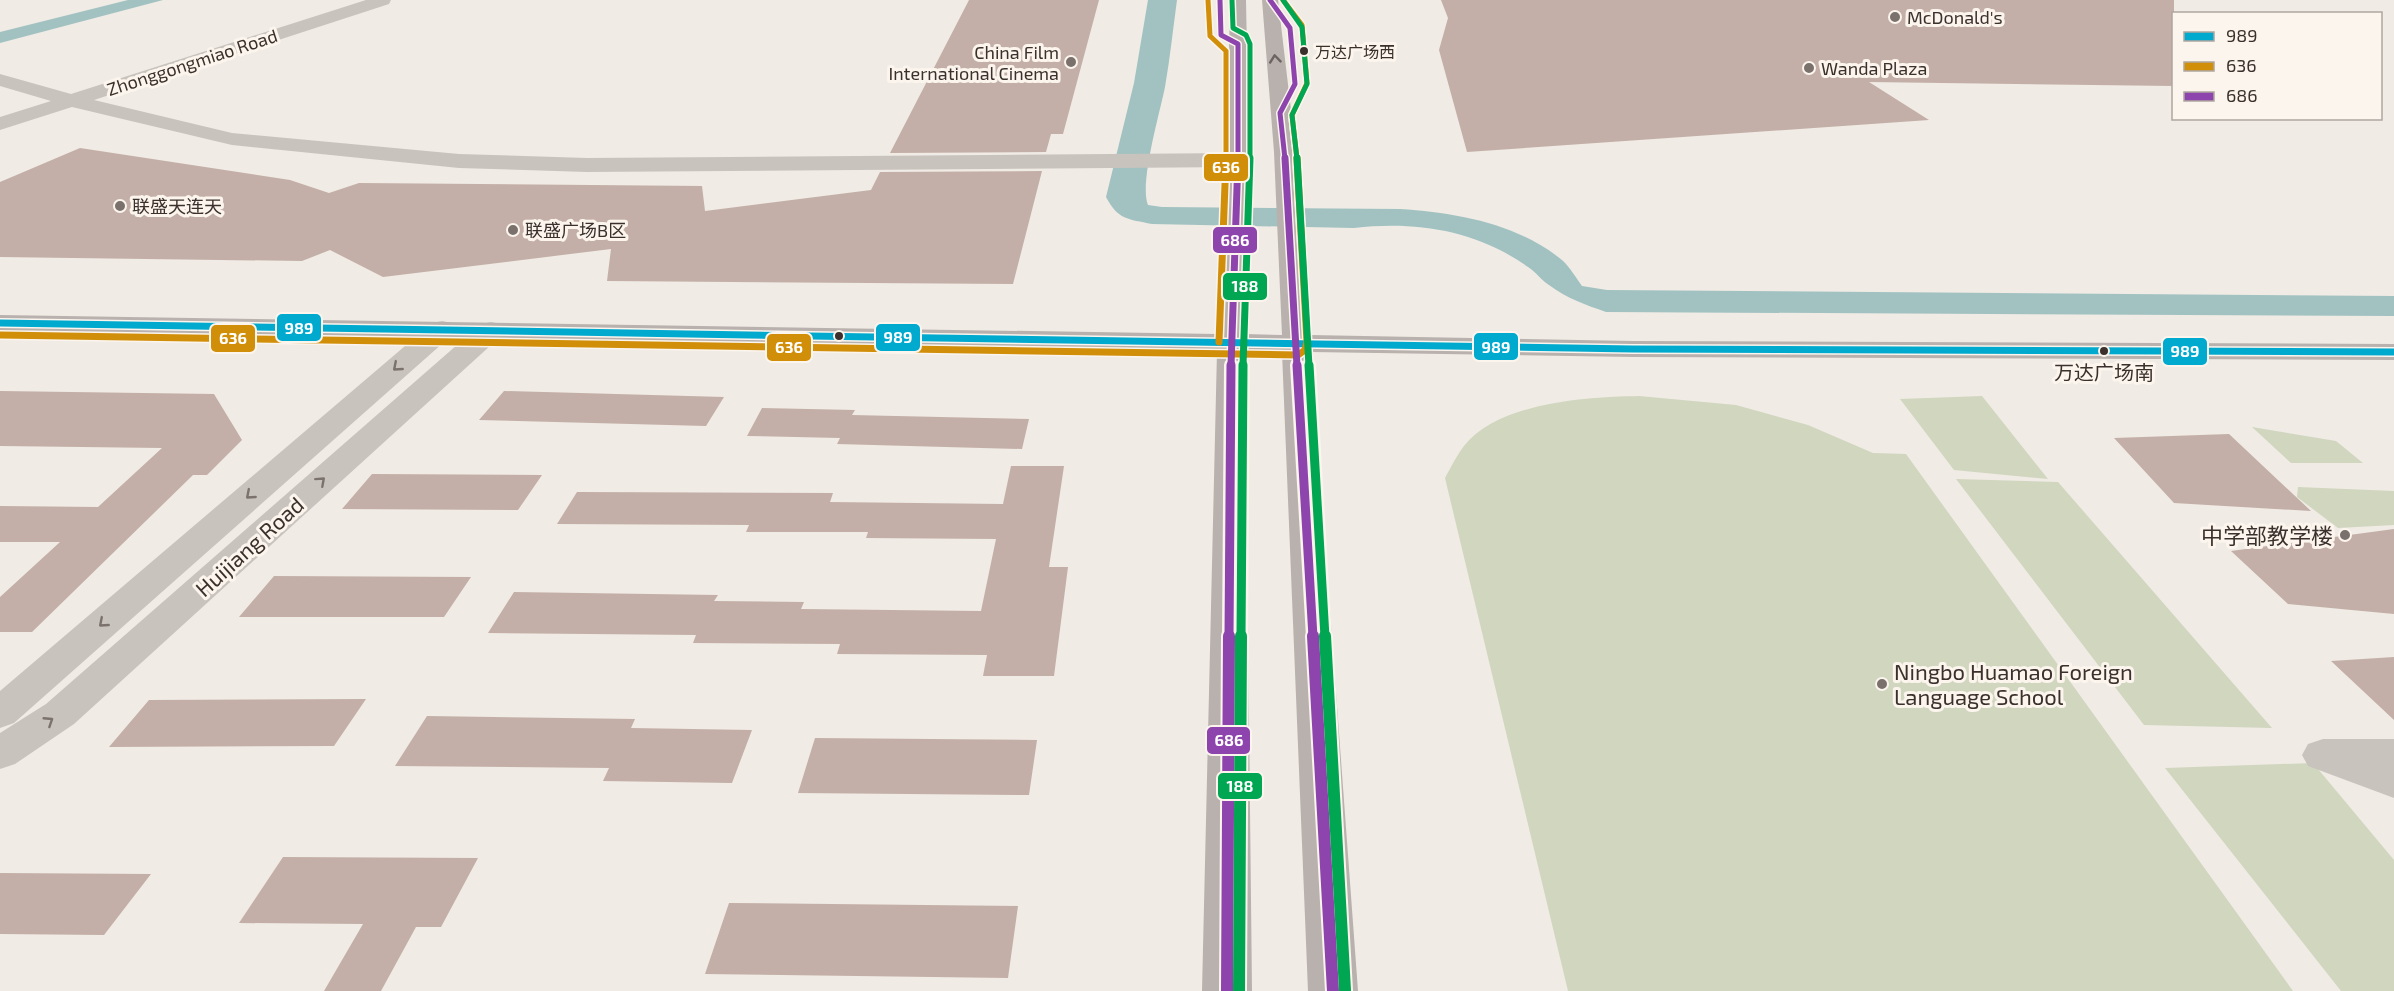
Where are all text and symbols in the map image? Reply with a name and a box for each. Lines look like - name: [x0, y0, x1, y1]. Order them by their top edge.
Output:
- place label: McDonald's: [1907, 6, 2003, 28]
- marker: McDonald's: [1888, 10, 1902, 24]
- legend: [2172, 12, 2382, 120]
- street label: Zhonggongmiao Road: [104, 24, 280, 100]
- text: 989: [2226, 24, 2258, 46]
- place label: China Film International Cinema: [888, 41, 1059, 84]
- place label: 万达广场西: [1315, 42, 1395, 61]
- marker: 万达广场西: [1298, 45, 1310, 57]
- one-way arrow: [1269, 54, 1282, 63]
- text: 636: [2226, 54, 2257, 76]
- marker: China Film International Cinema: [1064, 55, 1078, 69]
- place label: Wanda Plaza: [1821, 57, 1927, 79]
- marker: Wanda Plaza: [1802, 61, 1816, 75]
- text: 686: [2226, 84, 2258, 106]
- line badge: 636: [1203, 153, 1249, 182]
- text: 636: [1212, 157, 1240, 176]
- place label: 联盛天连天: [132, 195, 222, 217]
- marker: 联盛天连天: [113, 199, 127, 213]
- place label: 联盛广场B区: [525, 219, 626, 241]
- marker: 联盛广场B区: [506, 223, 520, 237]
- line badge: 686: [1212, 226, 1258, 254]
- text: 686: [1221, 230, 1249, 249]
- line badge: 188: [1222, 272, 1268, 301]
- text: 188: [1232, 276, 1258, 295]
- line badge: 989: [276, 313, 322, 342]
- text: 989: [285, 318, 313, 337]
- line badge: 989: [875, 323, 921, 352]
- line badge: 636: [210, 324, 256, 353]
- text: 989: [884, 327, 912, 346]
- text: 636: [219, 328, 247, 347]
- unlabelled marker: [833, 330, 845, 342]
- line badge: 989: [1473, 332, 1519, 361]
- line badge: 636: [766, 333, 812, 362]
- text: 636: [775, 337, 803, 356]
- text: 989: [1482, 337, 1510, 356]
- line badge: 989: [2162, 337, 2208, 366]
- text: 989: [2171, 341, 2199, 360]
- marker: 万达广场南: [2098, 345, 2110, 357]
- one-way arrow: [393, 360, 404, 371]
- place label: 万达广场南: [2054, 360, 2154, 384]
- one-way arrow: [314, 477, 325, 488]
- one-way arrow: [246, 488, 257, 499]
- street label: Huijiang Road: [190, 491, 309, 602]
- place label: 中学部教学楼: [2201, 522, 2333, 548]
- marker: 中学部教学楼: [2338, 528, 2352, 542]
- one-way arrow: [99, 616, 110, 627]
- place label: Ningbo Huamao Foreign Language School: [1894, 658, 2133, 709]
- marker: Ningbo Huamao Foreign Language School: [1875, 677, 1889, 691]
- one-way arrow: [42, 717, 53, 728]
- line badge: 686: [1206, 726, 1251, 755]
- text: 686: [1215, 730, 1243, 749]
- line badge: 188: [1217, 772, 1263, 800]
- text: 188: [1227, 776, 1253, 795]

